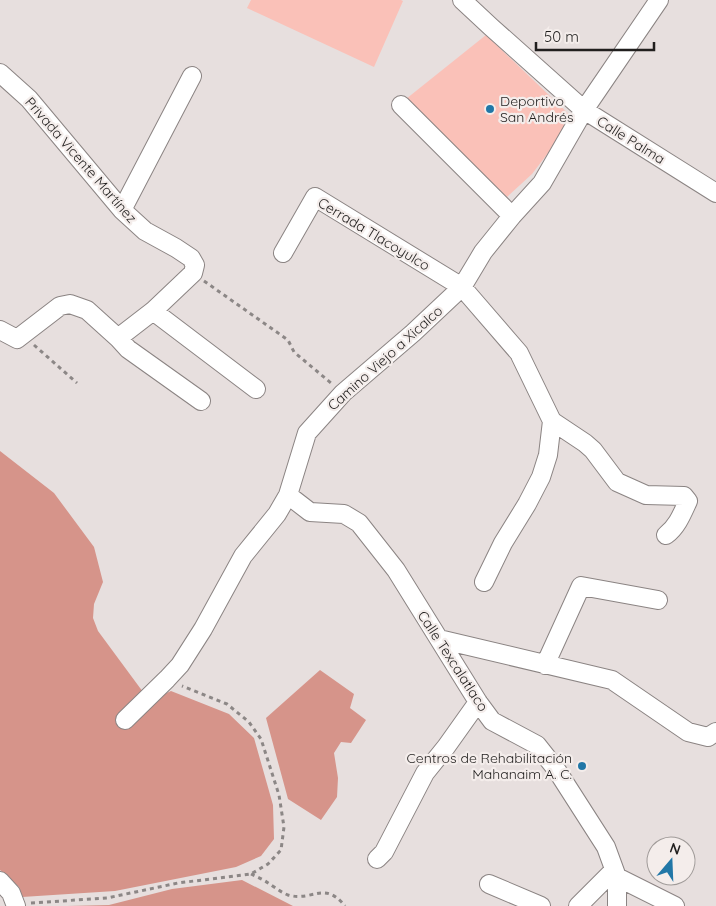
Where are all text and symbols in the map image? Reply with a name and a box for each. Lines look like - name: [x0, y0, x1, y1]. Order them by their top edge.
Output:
- scale bar: [536, 20, 654, 52]
- text: 50 m: [544, 27, 579, 46]
- place label: Deportivo San Andrés: [500, 92, 573, 126]
- street label: Privada Vicente Martínez: [21, 93, 141, 227]
- marker: Deportivo San Andrés: [484, 103, 496, 115]
- street label: Calle Palma: [594, 112, 668, 168]
- street label: Cerrada Tlacoyulco: [315, 193, 433, 275]
- street label: Camino Viejo a Xicalco: [324, 302, 446, 414]
- street label: Calle Texcalatlaco: [414, 607, 492, 715]
- place label: Centros de Rehabilitación Mahanaim A. C.: [407, 749, 572, 783]
- marker: Centros de Rehabilitación Mahanaim A. C.: [576, 760, 588, 772]
- north arrow: [646, 836, 696, 886]
- text: N: [667, 839, 683, 859]

